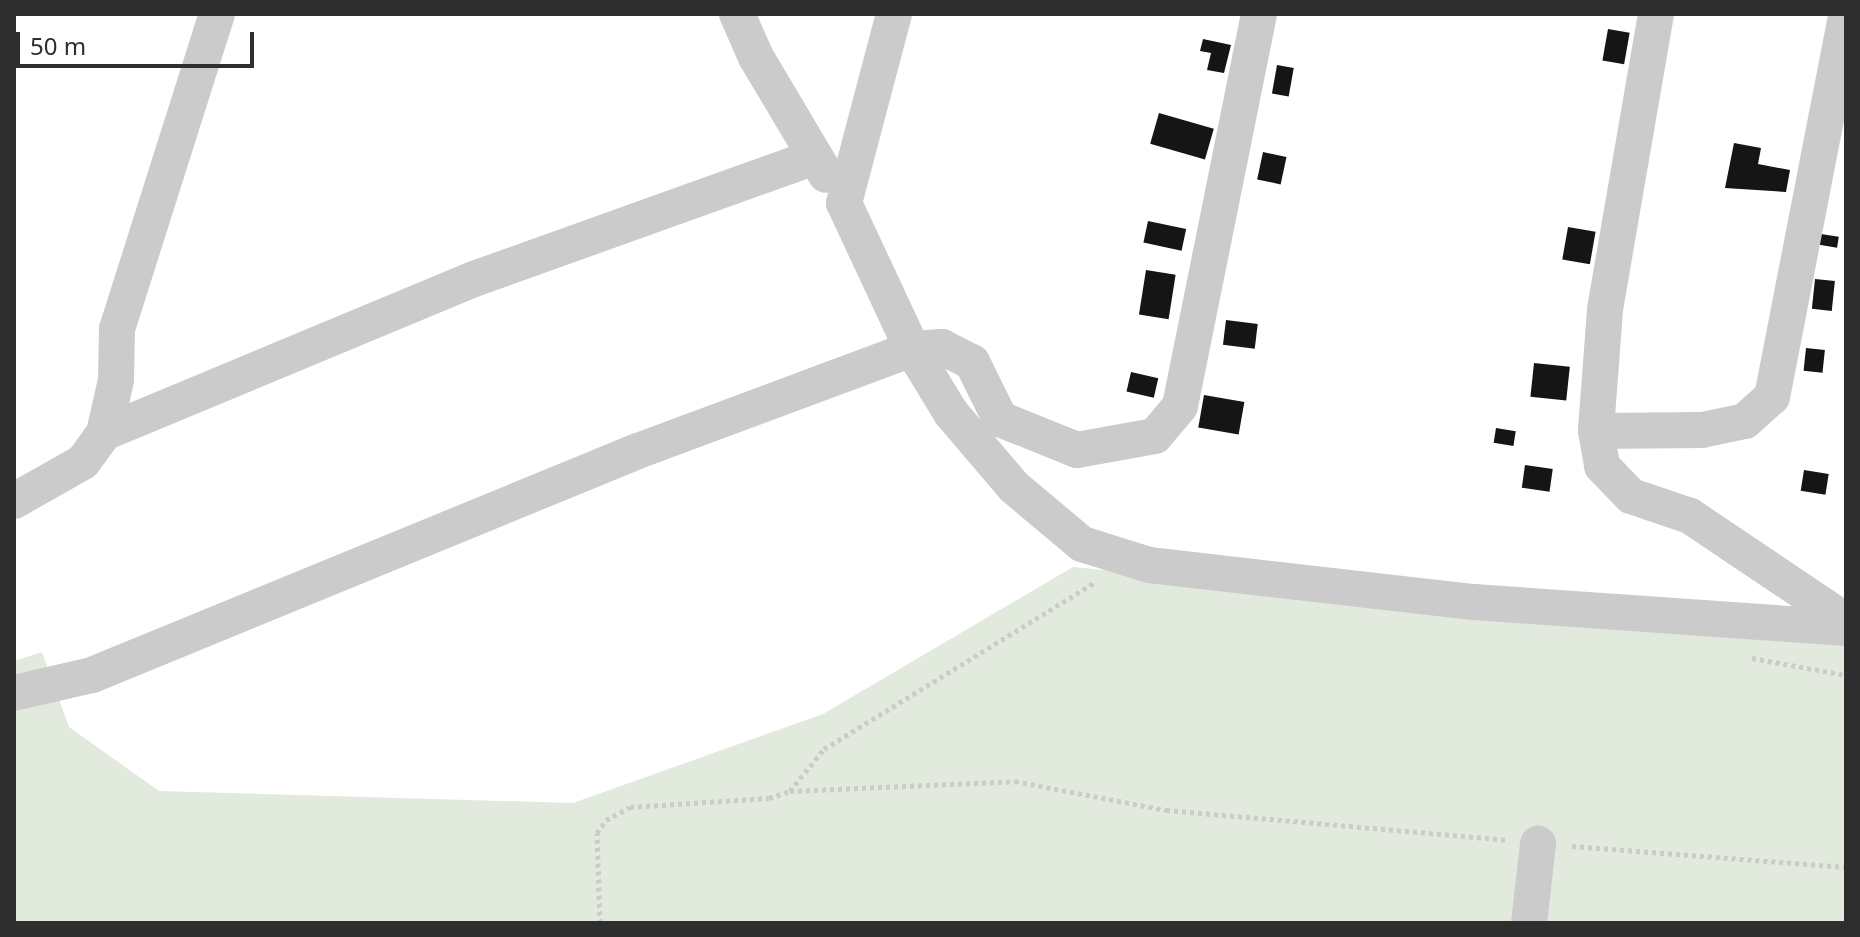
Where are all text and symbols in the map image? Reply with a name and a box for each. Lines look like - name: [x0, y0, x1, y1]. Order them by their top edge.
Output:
- scale bar: [20, 16, 258, 66]
- text: 50 m: [30, 29, 86, 62]

